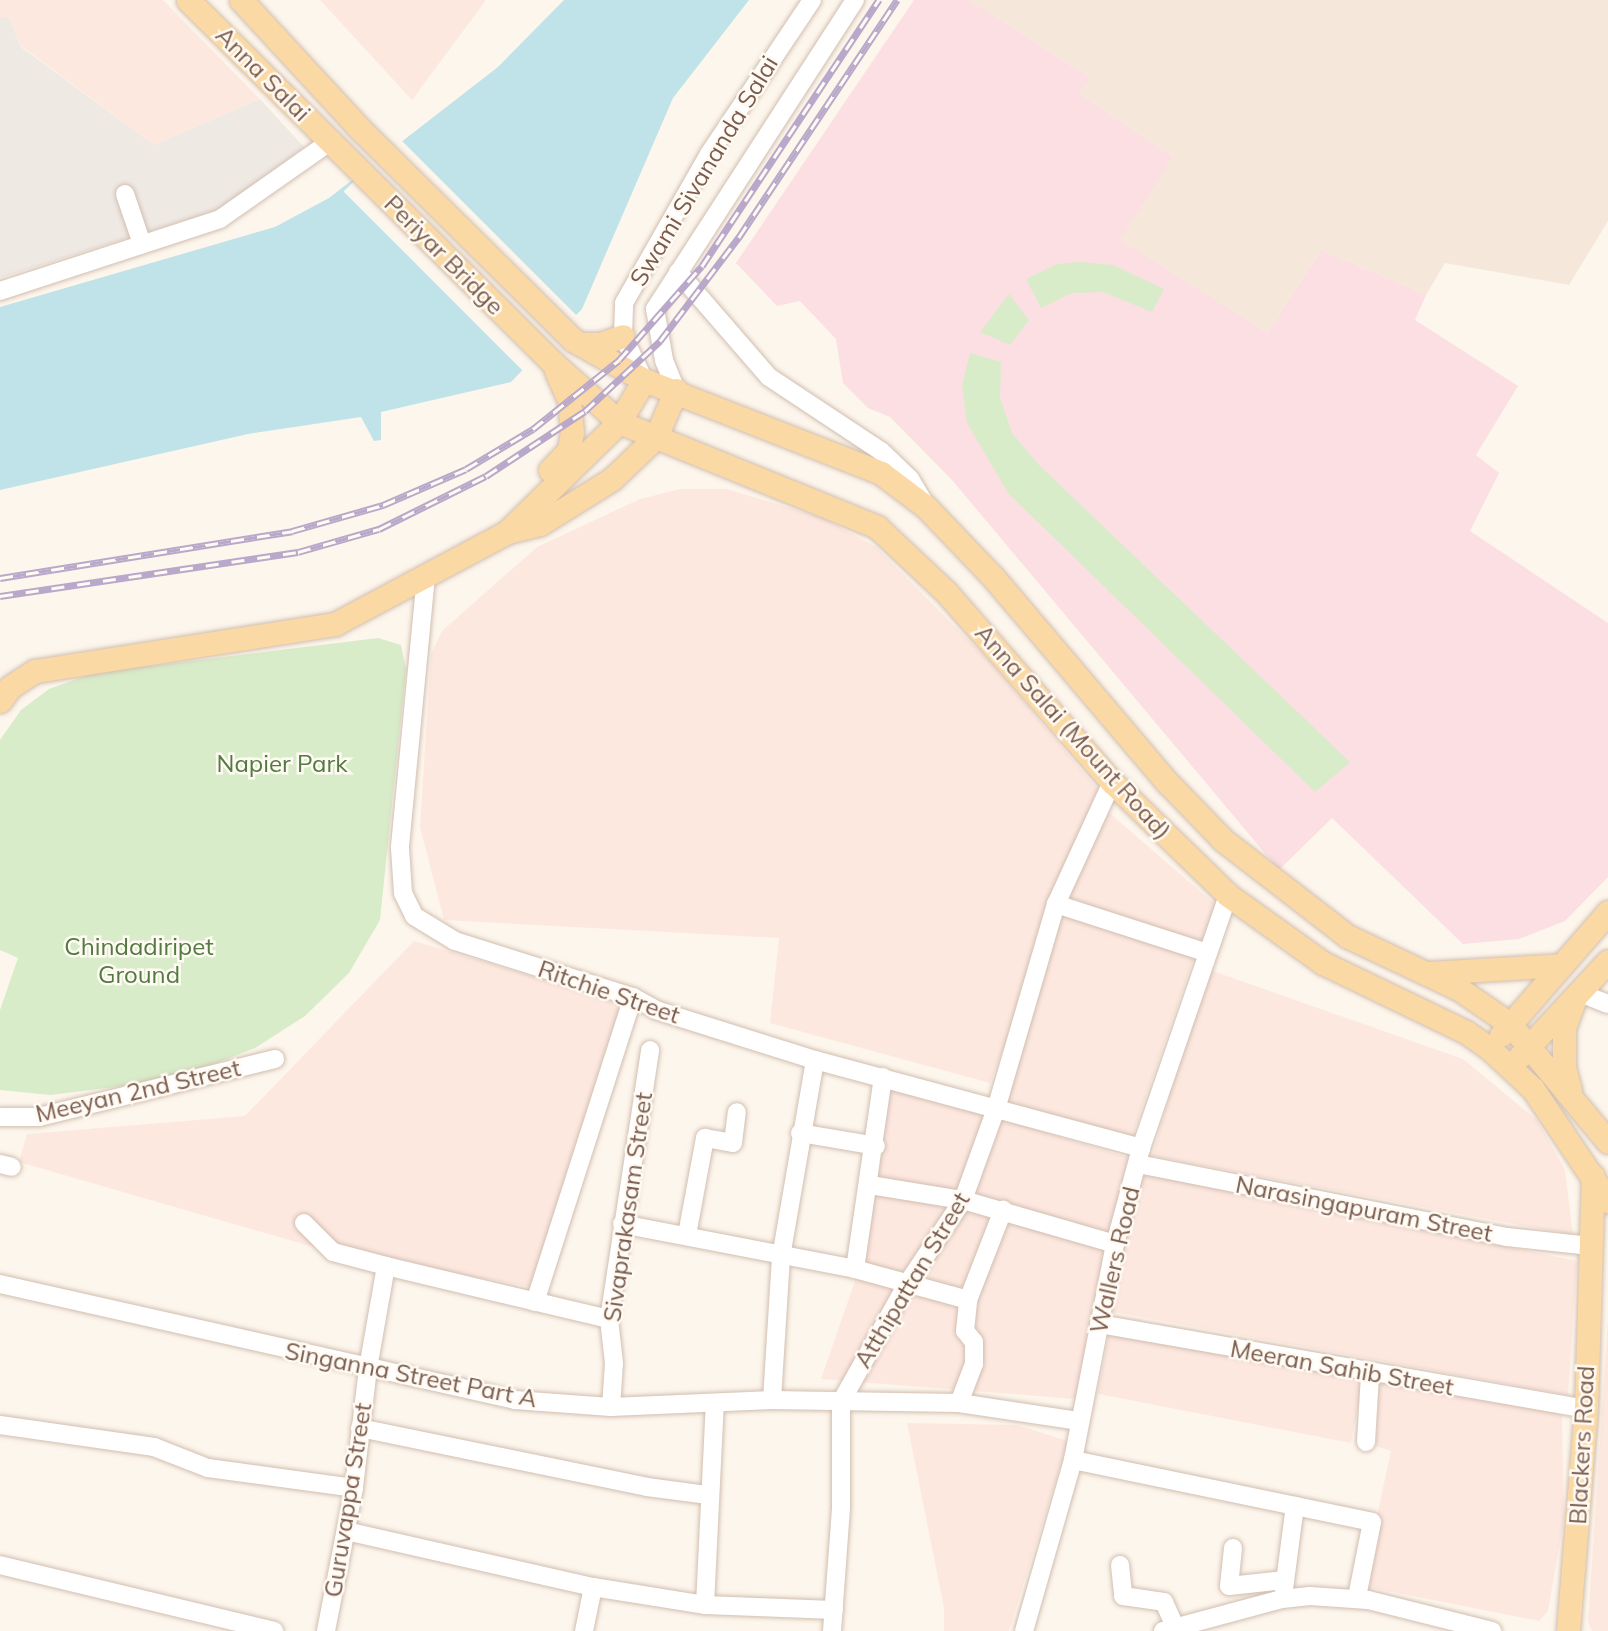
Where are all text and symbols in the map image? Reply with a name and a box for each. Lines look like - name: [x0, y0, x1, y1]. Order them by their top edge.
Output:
- street label: Anna Salai: [210, 21, 316, 127]
- street label: Swami Sivananda Salai: [624, 51, 784, 291]
- street label: Periyar Bridge: [378, 189, 510, 321]
- street label: Anna Salai (Mount Road): [969, 619, 1177, 845]
- park label: Napier Park: [217, 750, 347, 778]
- park label: Chindadiripet Ground: [64, 933, 214, 989]
- street label: Ritchie Street: [534, 954, 684, 1030]
- street label: Meeyan 2nd Street: [33, 1053, 243, 1129]
- street label: Sivaprakasam Street: [598, 1090, 658, 1324]
- street label: Narasingapuram Street: [1233, 1170, 1495, 1248]
- street label: Wallers Road: [1084, 1184, 1146, 1336]
- street label: Atthipattan Street: [848, 1187, 976, 1373]
- street label: Meeran Sahib Street: [1228, 1334, 1456, 1402]
- street label: Singanna Street Part A: [283, 1336, 539, 1414]
- street label: Blackers Road: [1563, 1365, 1601, 1525]
- street label: Guruvappa Street: [318, 1401, 378, 1599]

